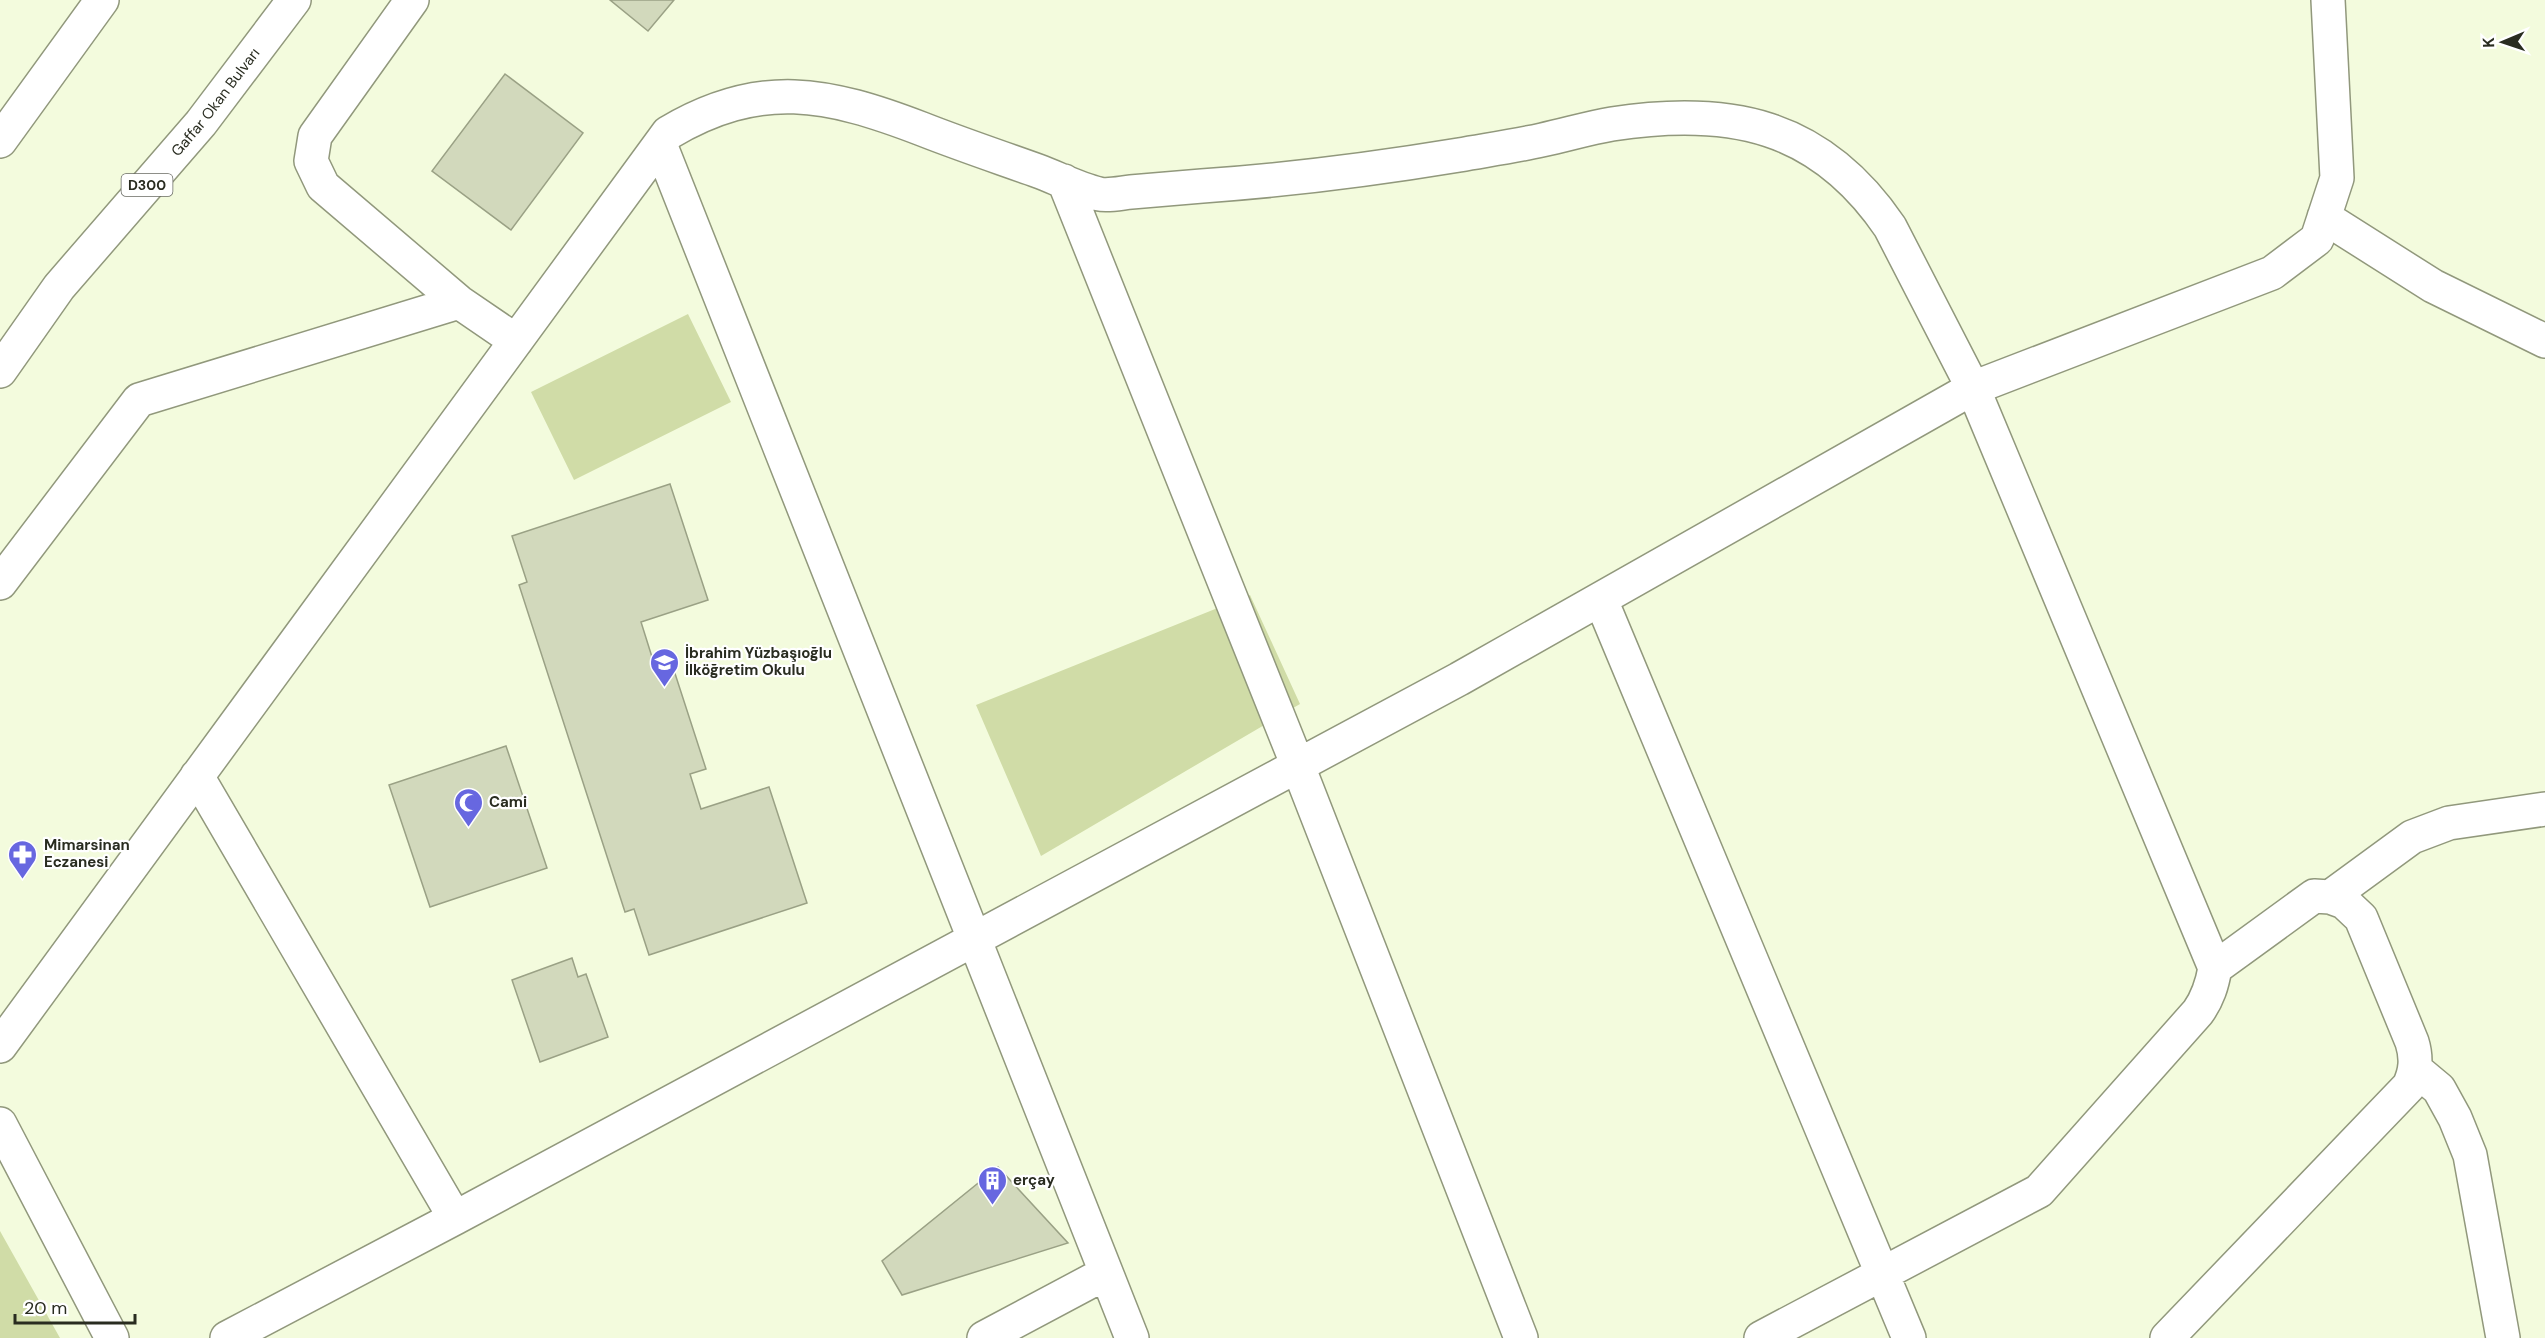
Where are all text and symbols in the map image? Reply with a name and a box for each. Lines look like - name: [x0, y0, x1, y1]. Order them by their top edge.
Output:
- north arrow: [2473, 12, 2533, 72]
- text: K: [2478, 36, 2499, 48]
- street label: Gaffar Okan Bulvarı: [167, 44, 264, 161]
- road number: D300: [122, 174, 172, 196]
- place label: İbrahim Yüzbaşıoğlu İlköğretim Okulu: [685, 643, 832, 680]
- school or university icon: İbrahim Yüzbaşıoğlu İlköğretim Okulu: [648, 646, 680, 688]
- mosque icon: Cami: [452, 786, 484, 828]
- place label: Cami: [489, 792, 527, 812]
- place label: Mimarsinan Eczanesi: [44, 835, 130, 872]
- pharmacy icon: Mimarsinan Eczanesi: [7, 838, 39, 880]
- building icon: erçay: [976, 1164, 1008, 1206]
- place label: erçay: [1013, 1170, 1055, 1190]
- scale bar: [15, 1287, 135, 1325]
- text: 20 m: [24, 1296, 67, 1320]

